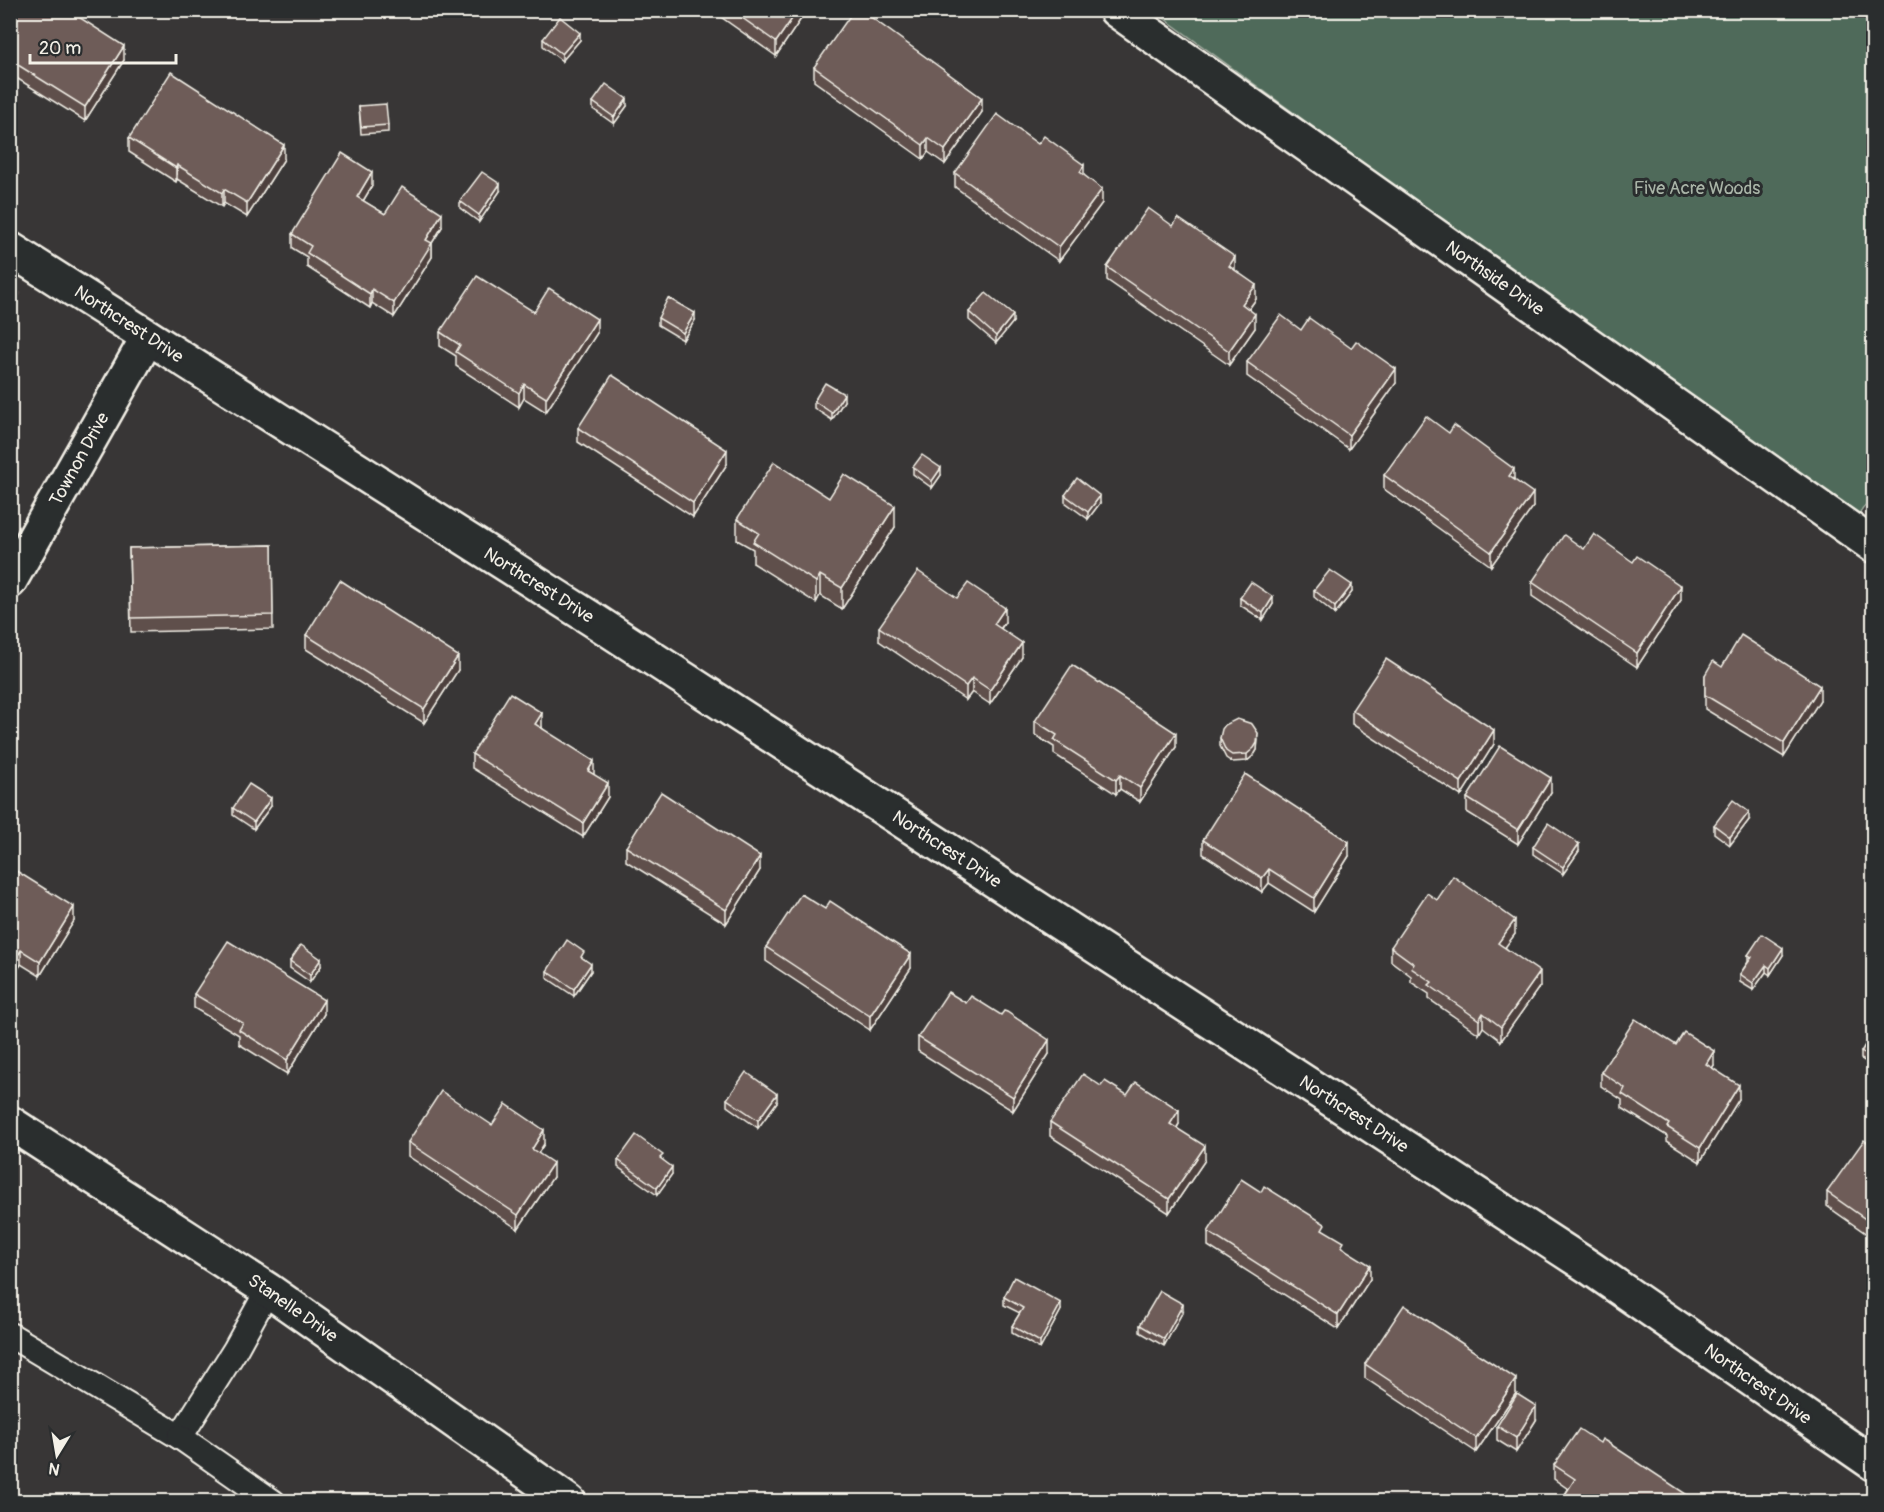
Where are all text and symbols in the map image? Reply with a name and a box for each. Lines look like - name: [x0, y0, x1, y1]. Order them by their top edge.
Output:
- scale bar: [30, 27, 176, 65]
- text: 20 m: [39, 37, 81, 60]
- park label: Five Acre Woods: [1634, 177, 1760, 200]
- street label: Northside Drive: [1441, 236, 1549, 321]
- street label: Northcrest Drive: [70, 281, 188, 368]
- street label: Townon Drive: [44, 408, 115, 510]
- street label: Northcrest Drive: [479, 542, 598, 629]
- street label: Northcrest Drive: [888, 806, 1006, 893]
- street label: Northcrest Drive: [1295, 1071, 1413, 1158]
- street label: Stanelle Drive: [243, 1269, 342, 1348]
- street label: Northcrest Drive: [1700, 1339, 1816, 1430]
- north arrow: [27, 1425, 87, 1485]
- text: N: [47, 1458, 62, 1480]

